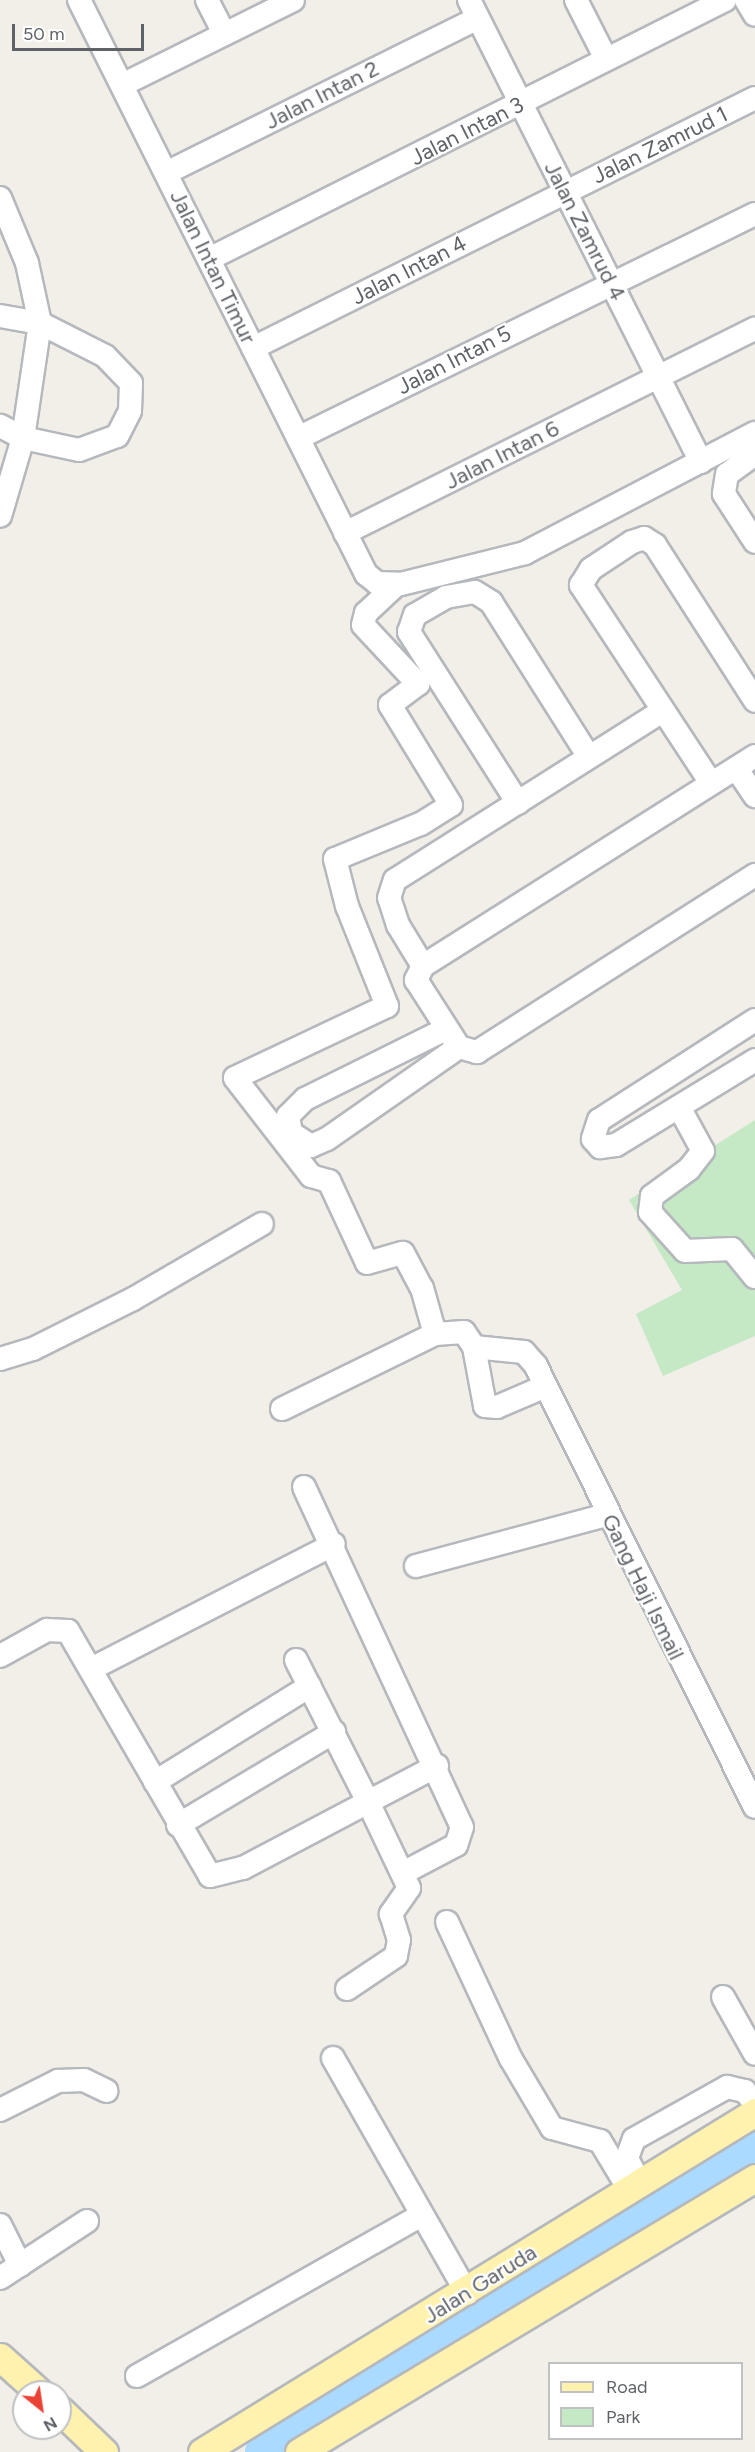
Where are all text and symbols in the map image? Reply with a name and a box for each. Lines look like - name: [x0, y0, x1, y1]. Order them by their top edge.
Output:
- scale bar: [15, 12, 147, 50]
- text: 50 m: [23, 23, 65, 45]
- street label: Jalan Intan 2: [261, 55, 383, 135]
- street label: Jalan Intan 3: [406, 91, 528, 171]
- street label: Jalan Zamrud 1: [588, 101, 732, 189]
- street label: Jalan Zamrud 4: [539, 157, 631, 305]
- street label: Jalan Intan Timur: [164, 186, 262, 348]
- street label: Jalan Intan 4: [347, 230, 471, 310]
- street label: Jalan Intan 5: [393, 320, 515, 400]
- street label: Jalan Intan 6: [441, 415, 563, 495]
- street label: Gang Haji Ismail: [596, 1510, 690, 1664]
- street label: Jalan Garuda: [419, 2239, 541, 2329]
- legend: [548, 2362, 743, 2440]
- text: Road: [606, 2376, 647, 2398]
- north arrow: [12, 2380, 72, 2440]
- text: Park: [606, 2406, 640, 2428]
- text: N: [40, 2413, 60, 2436]

